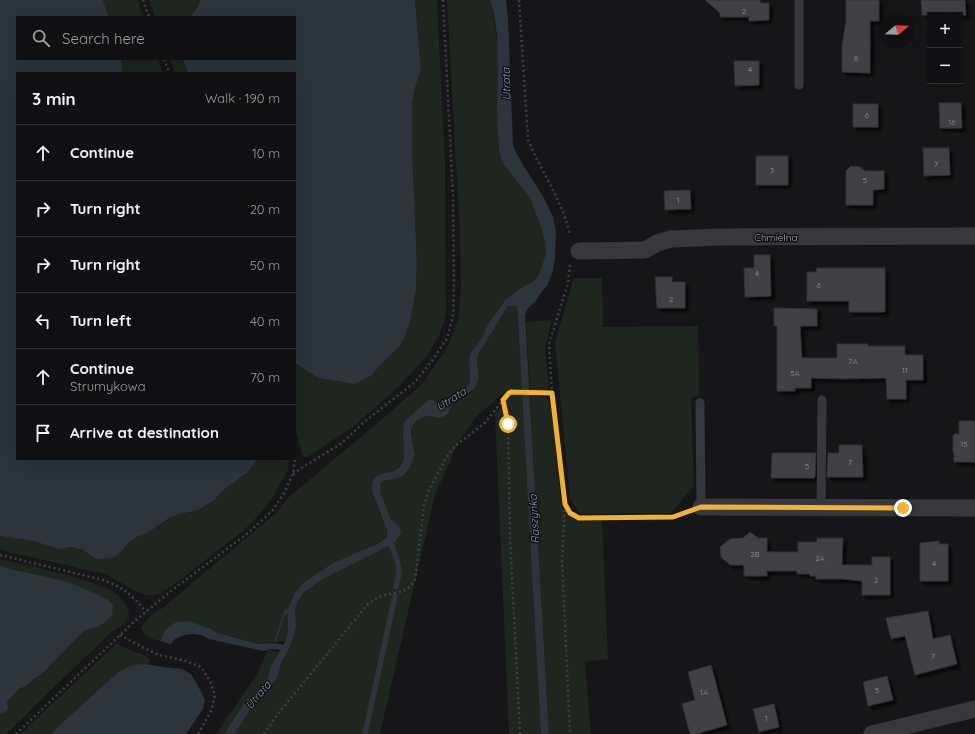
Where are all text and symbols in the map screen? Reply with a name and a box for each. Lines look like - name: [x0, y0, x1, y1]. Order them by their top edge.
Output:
- house number: 2: [742, 6, 747, 16]
- north arrow: [879, 12, 915, 48]
- map controls: [927, 12, 963, 84]
- button: +: [927, 12, 963, 48]
- search box: [16, 16, 296, 60]
- icon: search: [30, 27, 52, 49]
- text: Search here: [62, 29, 145, 48]
- button: −: [927, 48, 963, 84]
- house number: 8: [854, 53, 858, 63]
- house number: 4: [748, 64, 752, 74]
- water label: Utrata: [498, 66, 514, 101]
- text: 3 min: [32, 88, 76, 109]
- text: Walk · 190 m: [205, 90, 280, 106]
- house number: 6: [865, 110, 870, 120]
- house number: 16: [948, 117, 956, 127]
- icon: ahead: [32, 142, 54, 164]
- text: Continue: [70, 143, 134, 162]
- text: 10 m: [252, 145, 280, 161]
- house number: 7: [934, 159, 938, 169]
- house number: 3: [770, 165, 774, 175]
- house number: 5: [863, 175, 867, 185]
- house number: 1: [677, 195, 680, 205]
- icon: right: [32, 198, 54, 220]
- text: Turn right: [70, 199, 141, 218]
- text: 20 m: [250, 201, 280, 217]
- street label: Chmielna: [754, 231, 798, 244]
- icon: right: [32, 254, 54, 276]
- text: Turn right: [70, 255, 141, 274]
- text: 50 m: [250, 257, 280, 273]
- house number: 4: [755, 268, 759, 278]
- house number: 6: [817, 280, 822, 290]
- house number: 2: [669, 294, 674, 304]
- icon: left: [32, 310, 54, 332]
- text: Turn left: [70, 311, 132, 330]
- text: 40 m: [250, 313, 280, 329]
- house number: 7A: [848, 356, 858, 366]
- text: Continue: [70, 359, 134, 378]
- house number: 11: [902, 365, 908, 375]
- icon: ahead: [32, 366, 54, 388]
- house number: 5A: [790, 368, 800, 378]
- text: 70 m: [250, 369, 280, 385]
- text: Strumykowa: [70, 378, 146, 394]
- water label: Utrata: [433, 383, 470, 414]
- route start: [499, 415, 517, 433]
- icon: arrive: [32, 422, 54, 444]
- text: Arrive at destination: [70, 423, 219, 442]
- house number: 15: [960, 439, 968, 449]
- house number: 7: [848, 457, 852, 467]
- house number: 5: [805, 461, 809, 471]
- water label: Raszynka: [526, 493, 542, 544]
- route end: [894, 499, 912, 517]
- house number: 2B: [750, 549, 760, 559]
- house number: 2A: [815, 553, 825, 563]
- house number: 4: [932, 558, 936, 568]
- house number: 2: [874, 575, 879, 585]
- house number: 7: [931, 651, 935, 661]
- water label: Utrata: [242, 677, 275, 712]
- house number: 5: [875, 685, 879, 695]
- house number: 1A: [700, 687, 708, 697]
- house number: 1: [765, 713, 768, 723]

